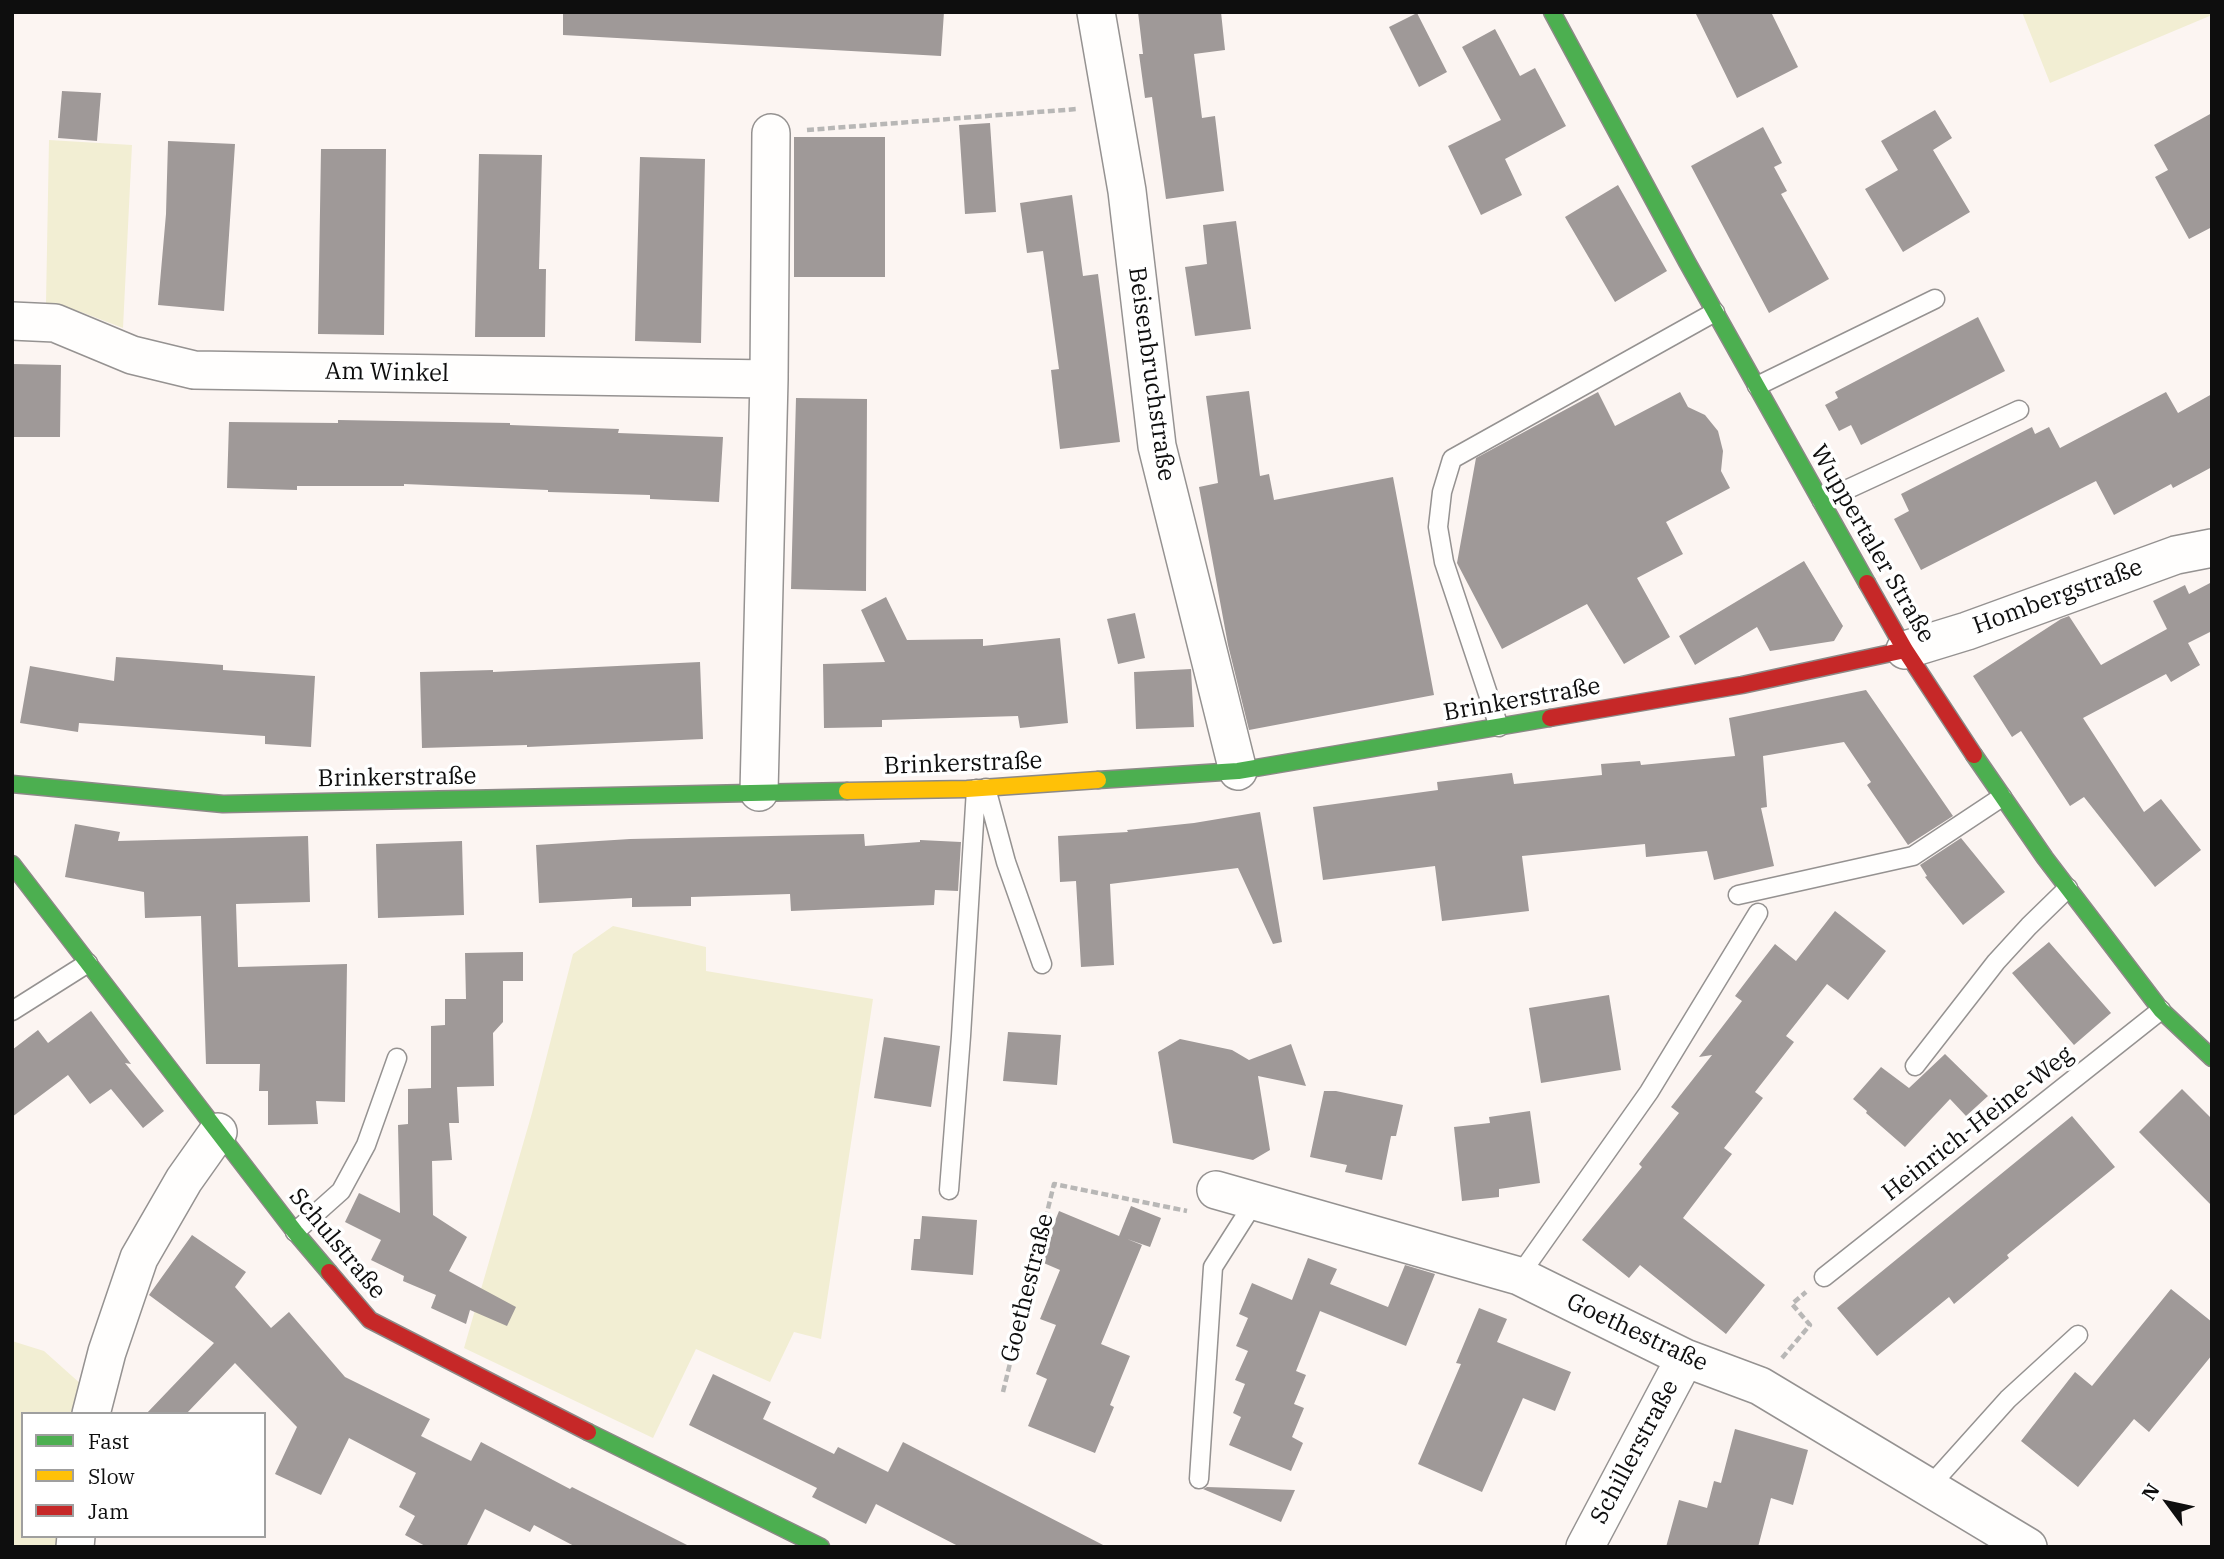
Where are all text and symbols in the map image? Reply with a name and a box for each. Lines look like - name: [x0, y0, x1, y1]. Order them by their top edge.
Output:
- street label: Beisenbruchstraße: [1122, 265, 1180, 483]
- street label: Am Winkel: [325, 358, 449, 388]
- street label: Wuppertaler Straße: [1804, 440, 1940, 648]
- street label: Hombergstraße: [1969, 553, 2147, 641]
- street label: Brinkerstraße: [1441, 672, 1603, 728]
- street label: Brinkerstraße: [883, 747, 1043, 781]
- street label: Brinkerstraße: [317, 762, 477, 794]
- street label: Heinrich-Heine-Weg: [1877, 1041, 2079, 1207]
- street label: Schulstraße: [282, 1183, 392, 1305]
- street label: Goethestraße: [996, 1211, 1060, 1365]
- street label: Goethestraße: [1562, 1288, 1712, 1378]
- street label: Schillerstraße: [1585, 1375, 1685, 1529]
- legend: [21, 1412, 266, 1538]
- text: Fast: [88, 1427, 129, 1455]
- text: Slow: [88, 1462, 135, 1490]
- north arrow: [2133, 1468, 2203, 1538]
- text: N: [2136, 1479, 2165, 1504]
- text: Jam: [88, 1497, 129, 1525]

